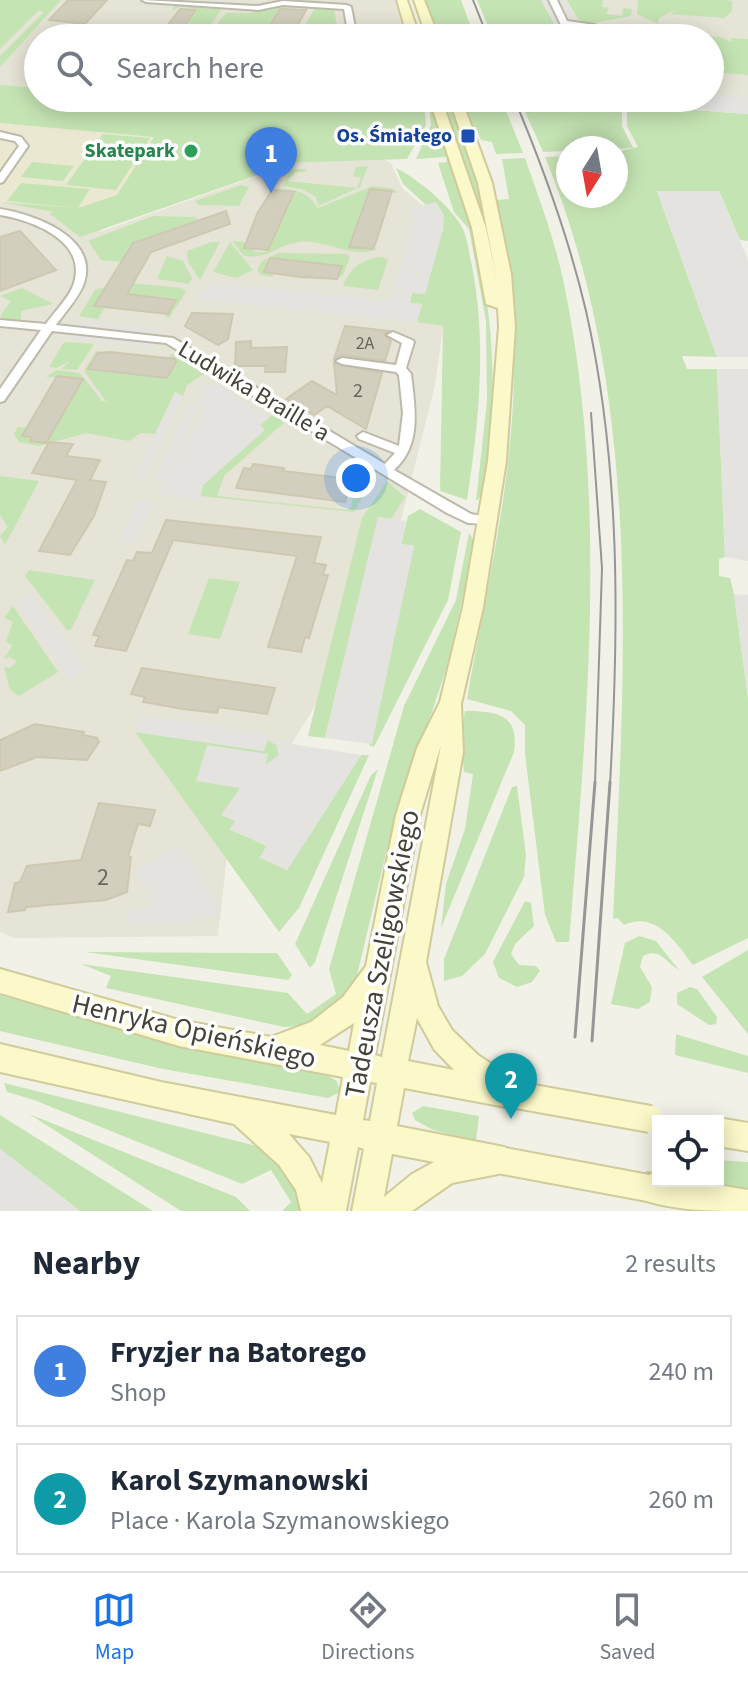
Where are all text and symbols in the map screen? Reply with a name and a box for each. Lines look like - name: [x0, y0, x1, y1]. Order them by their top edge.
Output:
- search box: [24, 24, 724, 112]
- icon: search: [52, 46, 96, 90]
- text: Search here: [116, 47, 264, 90]
- place label: Os. Śmiałego: [336, 122, 452, 150]
- pin: 1: [245, 127, 297, 193]
- marker: Os. Śmiałego: [459, 127, 477, 145]
- north arrow: [556, 136, 628, 208]
- place label: Skatepark: [85, 137, 175, 165]
- marker: Skatepark: [182, 142, 200, 160]
- house number: 2A: [356, 331, 375, 356]
- street label: Ludwika Braille'a: [171, 332, 337, 450]
- house number: 2: [353, 377, 363, 405]
- your location: [336, 458, 376, 498]
- street label: Tadeusza Szeligowskiego: [334, 806, 430, 1102]
- house number: 2: [97, 860, 109, 895]
- street label: Henryka Opieńskiego: [68, 983, 320, 1079]
- pin: 2: [485, 1053, 537, 1119]
- map controls: [652, 1115, 724, 1187]
- button: locate: [652, 1115, 724, 1187]
- text: Nearby: [32, 1239, 140, 1288]
- text: 2 results: [625, 1245, 716, 1282]
- text: Fryzjer na Batorego: [110, 1331, 367, 1374]
- text: 1: [53, 1353, 67, 1390]
- text: 240 m: [648, 1353, 714, 1390]
- text: Shop: [110, 1374, 167, 1411]
- text: Karol Szymanowski: [110, 1459, 369, 1502]
- text: 2: [53, 1481, 67, 1518]
- text: 260 m: [648, 1481, 714, 1518]
- text: Place · Karola Szymanowskiego: [110, 1502, 450, 1539]
- tab: Map: [92, 1588, 136, 1668]
- tab: Directions: [321, 1588, 414, 1668]
- tab: Saved: [599, 1588, 656, 1668]

